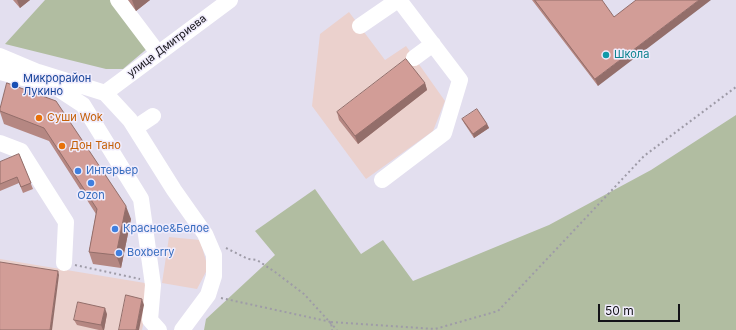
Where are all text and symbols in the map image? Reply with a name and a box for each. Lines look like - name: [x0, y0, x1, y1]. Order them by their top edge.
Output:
- street label: улица Дмитриева: [125, 12, 209, 80]
- place label: Школа: [614, 48, 649, 62]
- marker: Школа: [601, 50, 611, 60]
- place label: Микрорайон Лукино: [23, 72, 91, 98]
- marker: Микрорайон Лукино: [10, 80, 20, 90]
- place label: Суши Wok: [47, 111, 103, 125]
- marker: Суши Wok: [34, 113, 44, 123]
- place label: Дон Тано: [70, 139, 121, 153]
- marker: Дон Тано: [57, 141, 67, 151]
- place label: Интерьер: [86, 164, 138, 178]
- marker: Интерьер: [73, 166, 83, 176]
- marker: Ozon: [86, 178, 96, 188]
- place label: Ozon: [77, 189, 105, 203]
- place label: Красное&Белое: [123, 222, 209, 236]
- marker: Красное&Белое: [110, 224, 120, 234]
- place label: Boxberry: [127, 246, 175, 260]
- marker: Boxberry: [114, 248, 124, 258]
- scale bar: [600, 296, 682, 322]
- text: 50 m: [605, 303, 634, 318]

